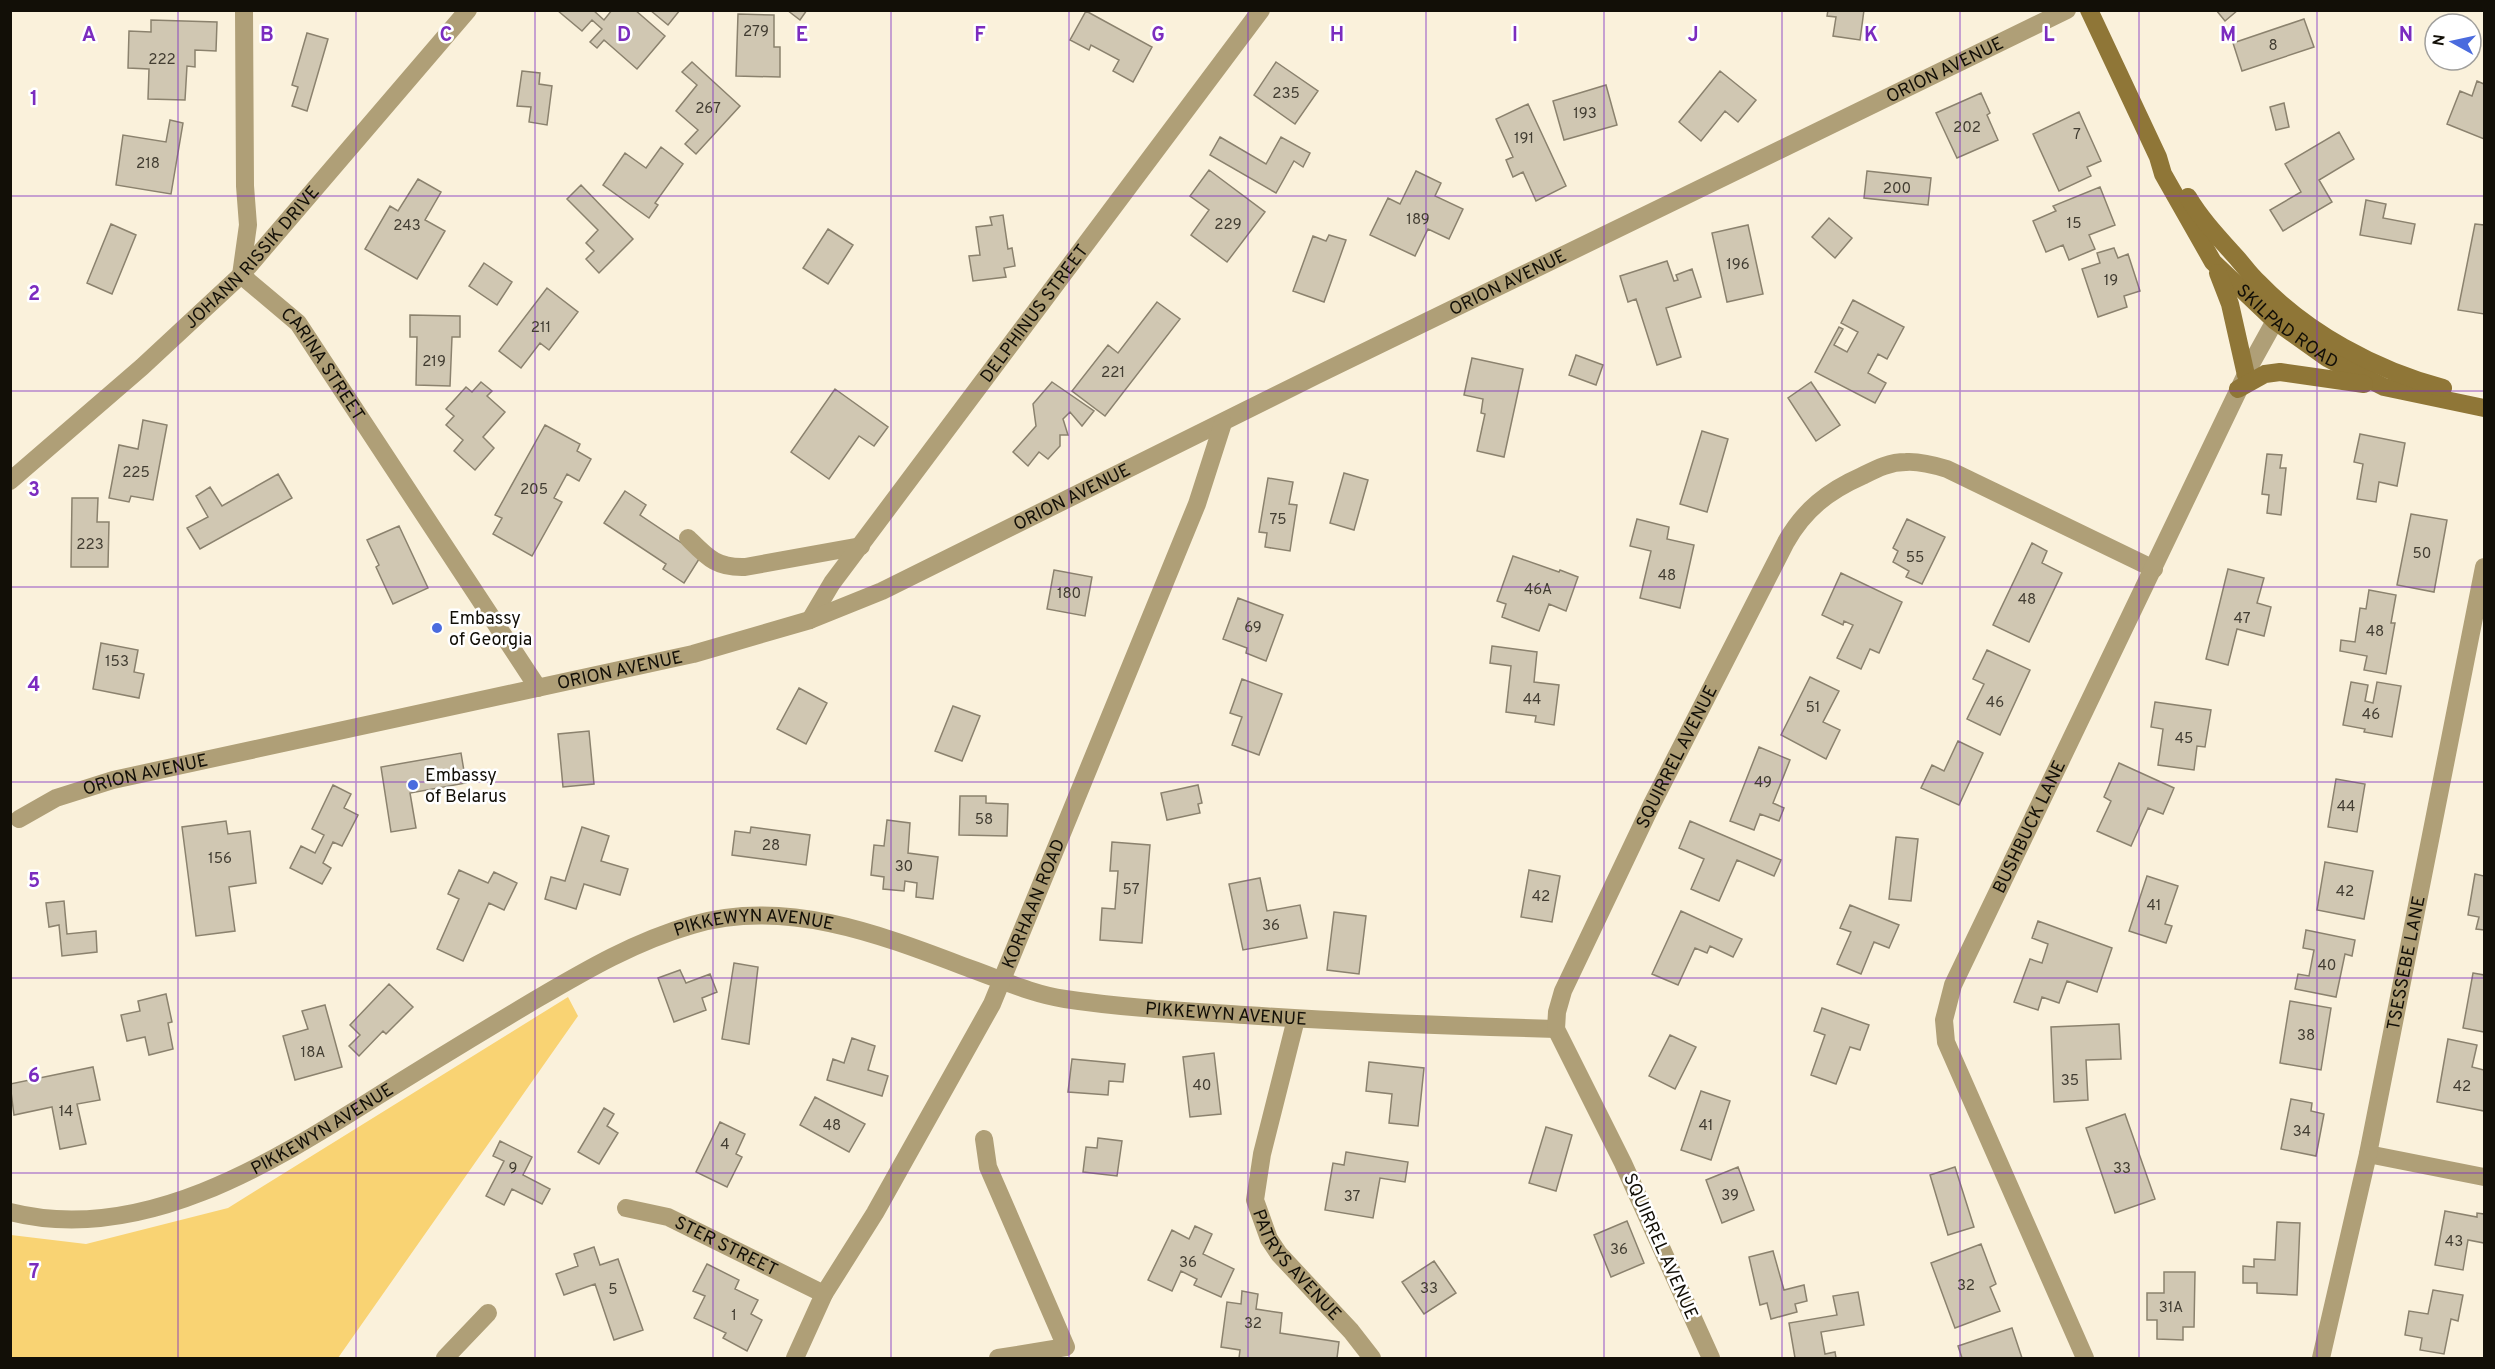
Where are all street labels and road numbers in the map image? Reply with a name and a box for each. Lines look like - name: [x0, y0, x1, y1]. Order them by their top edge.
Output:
- street label: ORION AVENUE: [1883, 33, 2008, 109]
- street label: JOHANN RISSIK DRIVE: [180, 182, 325, 335]
- street label: DELPHINUS STREET: [976, 240, 1094, 388]
- street label: ORION AVENUE: [1446, 245, 1571, 322]
- street label: SKILPAD ROAD: [2231, 280, 2342, 375]
- street label: CARINA STREET: [275, 303, 369, 426]
- street label: ORION AVENUE: [1010, 459, 1135, 537]
- street label: ORION AVENUE: [555, 647, 685, 696]
- street label: SQUIRREL AVENUE: [1632, 682, 1724, 833]
- street label: ORION AVENUE: [80, 750, 210, 802]
- street label: BUSHBUCK LANE: [1989, 757, 2072, 898]
- street label: KORHAAN ROAD: [998, 836, 1071, 972]
- street label: TSESSEBE LANE: [2383, 894, 2432, 1033]
- street label: PIKKEWYN AVENUE: [671, 905, 836, 943]
- street label: PIKKEWYN AVENUE: [1144, 998, 1307, 1032]
- street label: PIKKEWYN AVENUE: [247, 1079, 398, 1181]
- street label: SQUIRREL AVENUE: [1617, 1170, 1702, 1323]
- street label: PATRYS AVENUE: [1246, 1206, 1346, 1326]
- street label: STER STREET: [670, 1212, 781, 1282]

